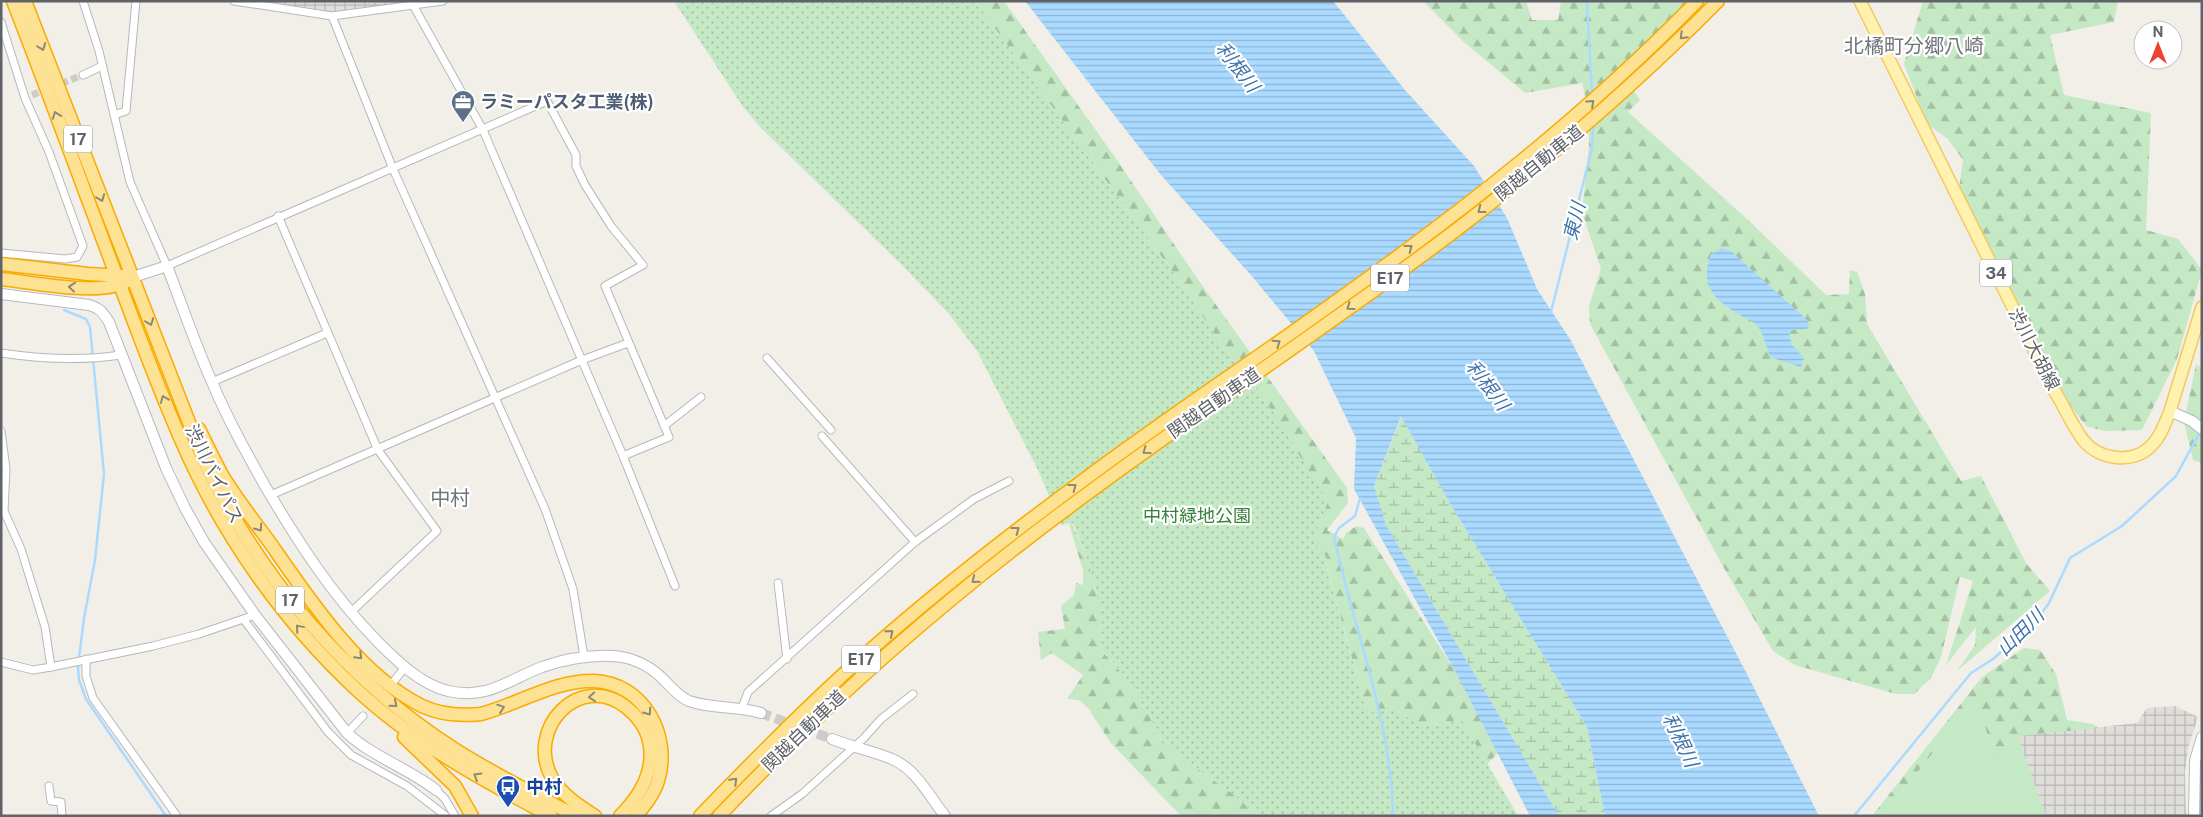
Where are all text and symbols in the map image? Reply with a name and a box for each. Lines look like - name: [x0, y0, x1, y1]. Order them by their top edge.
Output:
- north arrow: [2133, 20, 2183, 70]
- text: N: [2153, 24, 2163, 40]
- one-way arrow: [1680, 30, 1689, 39]
- district label: 北橘町分郷八崎: [1844, 34, 1984, 58]
- water label: 利根川: [1212, 38, 1265, 98]
- one-way arrow: [36, 42, 46, 51]
- office icon: ラミーパスタ工業(株): [450, 89, 476, 123]
- place label: ラミーパスタ工業(株): [480, 91, 654, 112]
- one-way arrow: [1585, 100, 1594, 109]
- one-way arrow: [52, 111, 62, 120]
- street label: 関越自動車道: [1490, 120, 1587, 205]
- road number: 17: [64, 126, 92, 152]
- one-way arrow: [95, 193, 106, 202]
- water label: 東川: [1559, 198, 1590, 242]
- one-way arrow: [1478, 205, 1487, 213]
- one-way arrow: [1403, 245, 1413, 254]
- road number: 34: [1980, 260, 2012, 286]
- road number: E17: [1371, 264, 1409, 292]
- one-way arrow: [67, 282, 75, 293]
- one-way arrow: [1346, 301, 1356, 310]
- street label: 渋川大胡線: [2005, 304, 2064, 394]
- one-way arrow: [145, 318, 155, 326]
- one-way arrow: [1271, 340, 1281, 349]
- water label: 利根川: [1462, 356, 1515, 416]
- street label: 関越自動車道: [1163, 363, 1264, 442]
- one-way arrow: [160, 395, 170, 404]
- street label: 渋川バイパス: [181, 421, 247, 527]
- one-way arrow: [1142, 445, 1152, 454]
- one-way arrow: [1067, 485, 1076, 493]
- district label: 中村: [430, 486, 470, 510]
- park label: 中村緑地公園: [1143, 505, 1251, 526]
- one-way arrow: [253, 522, 262, 532]
- one-way arrow: [1010, 528, 1019, 536]
- one-way arrow: [972, 574, 981, 583]
- road number: 17: [276, 586, 304, 614]
- water label: 山田川: [1992, 603, 2049, 660]
- one-way arrow: [296, 625, 305, 634]
- one-way arrow: [885, 630, 894, 639]
- road number: E17: [842, 646, 880, 672]
- one-way arrow: [353, 650, 362, 659]
- street label: 関越自動車道: [758, 686, 850, 776]
- one-way arrow: [588, 691, 596, 702]
- one-way arrow: [388, 699, 397, 707]
- one-way arrow: [496, 704, 505, 714]
- one-way arrow: [642, 706, 651, 715]
- water label: 利根川: [1659, 710, 1704, 772]
- one-way arrow: [473, 773, 482, 783]
- bus stop icon: 中村: [495, 774, 521, 808]
- place label: 中村: [526, 776, 562, 797]
- one-way arrow: [728, 777, 737, 786]

